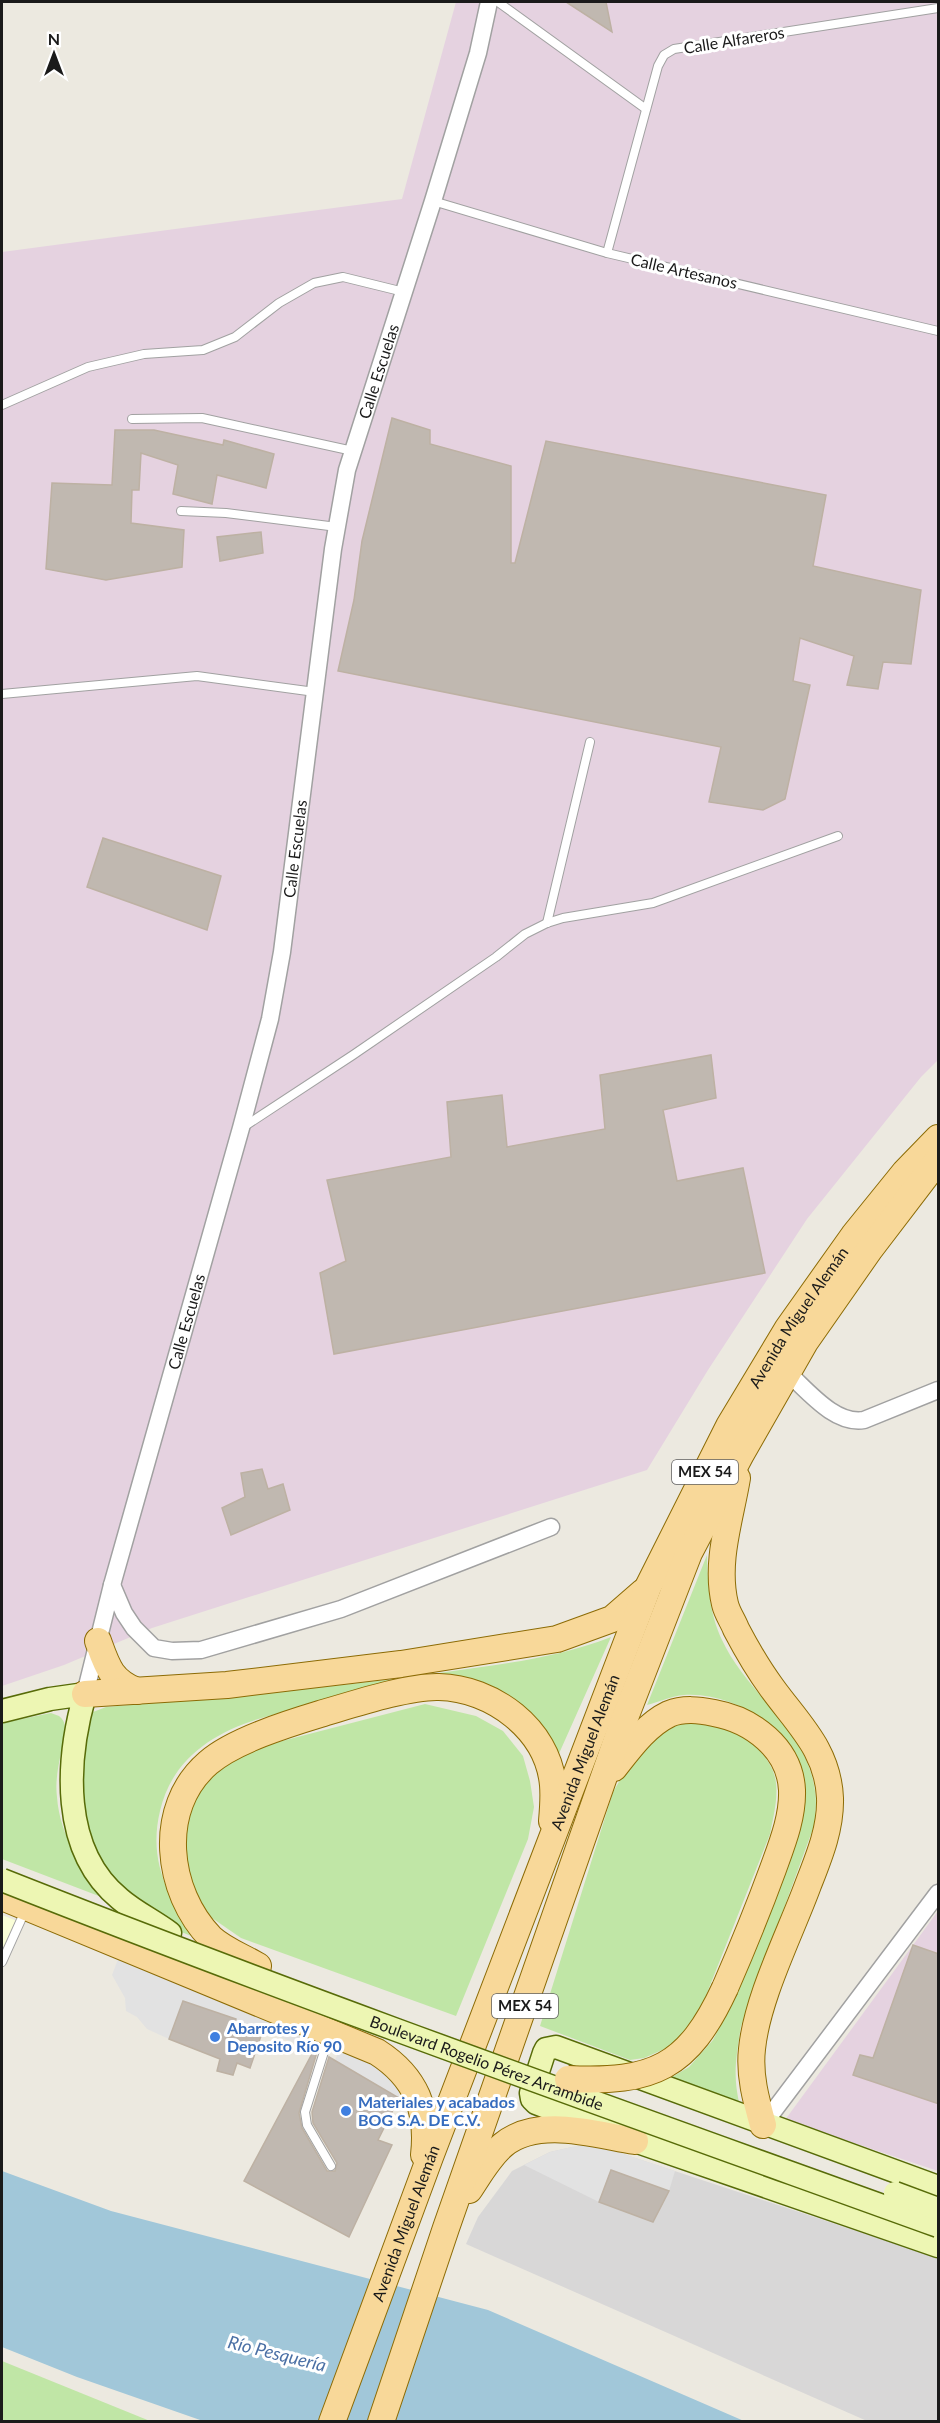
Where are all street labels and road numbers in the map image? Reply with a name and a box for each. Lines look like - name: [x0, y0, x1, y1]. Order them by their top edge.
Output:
- street label: Calle Alfareros: [682, 22, 786, 57]
- street label: Calle Artesanos: [629, 249, 739, 292]
- street label: Calle Escuelas: [354, 321, 402, 421]
- street label: Calle Escuelas: [279, 799, 310, 899]
- street label: Avenida Miguel Alemán: [744, 1243, 852, 1391]
- street label: Calle Escuelas: [163, 1271, 208, 1371]
- road number: MEX 54: [672, 1460, 738, 1484]
- street label: Avenida Miguel Alemán: [546, 1671, 623, 1833]
- road number: MEX 54: [492, 1994, 558, 2018]
- street label: Boulevard Rogelio Pérez Arrambide: [367, 2011, 606, 2114]
- street label: Avenida Miguel Alemán: [367, 2142, 443, 2304]

